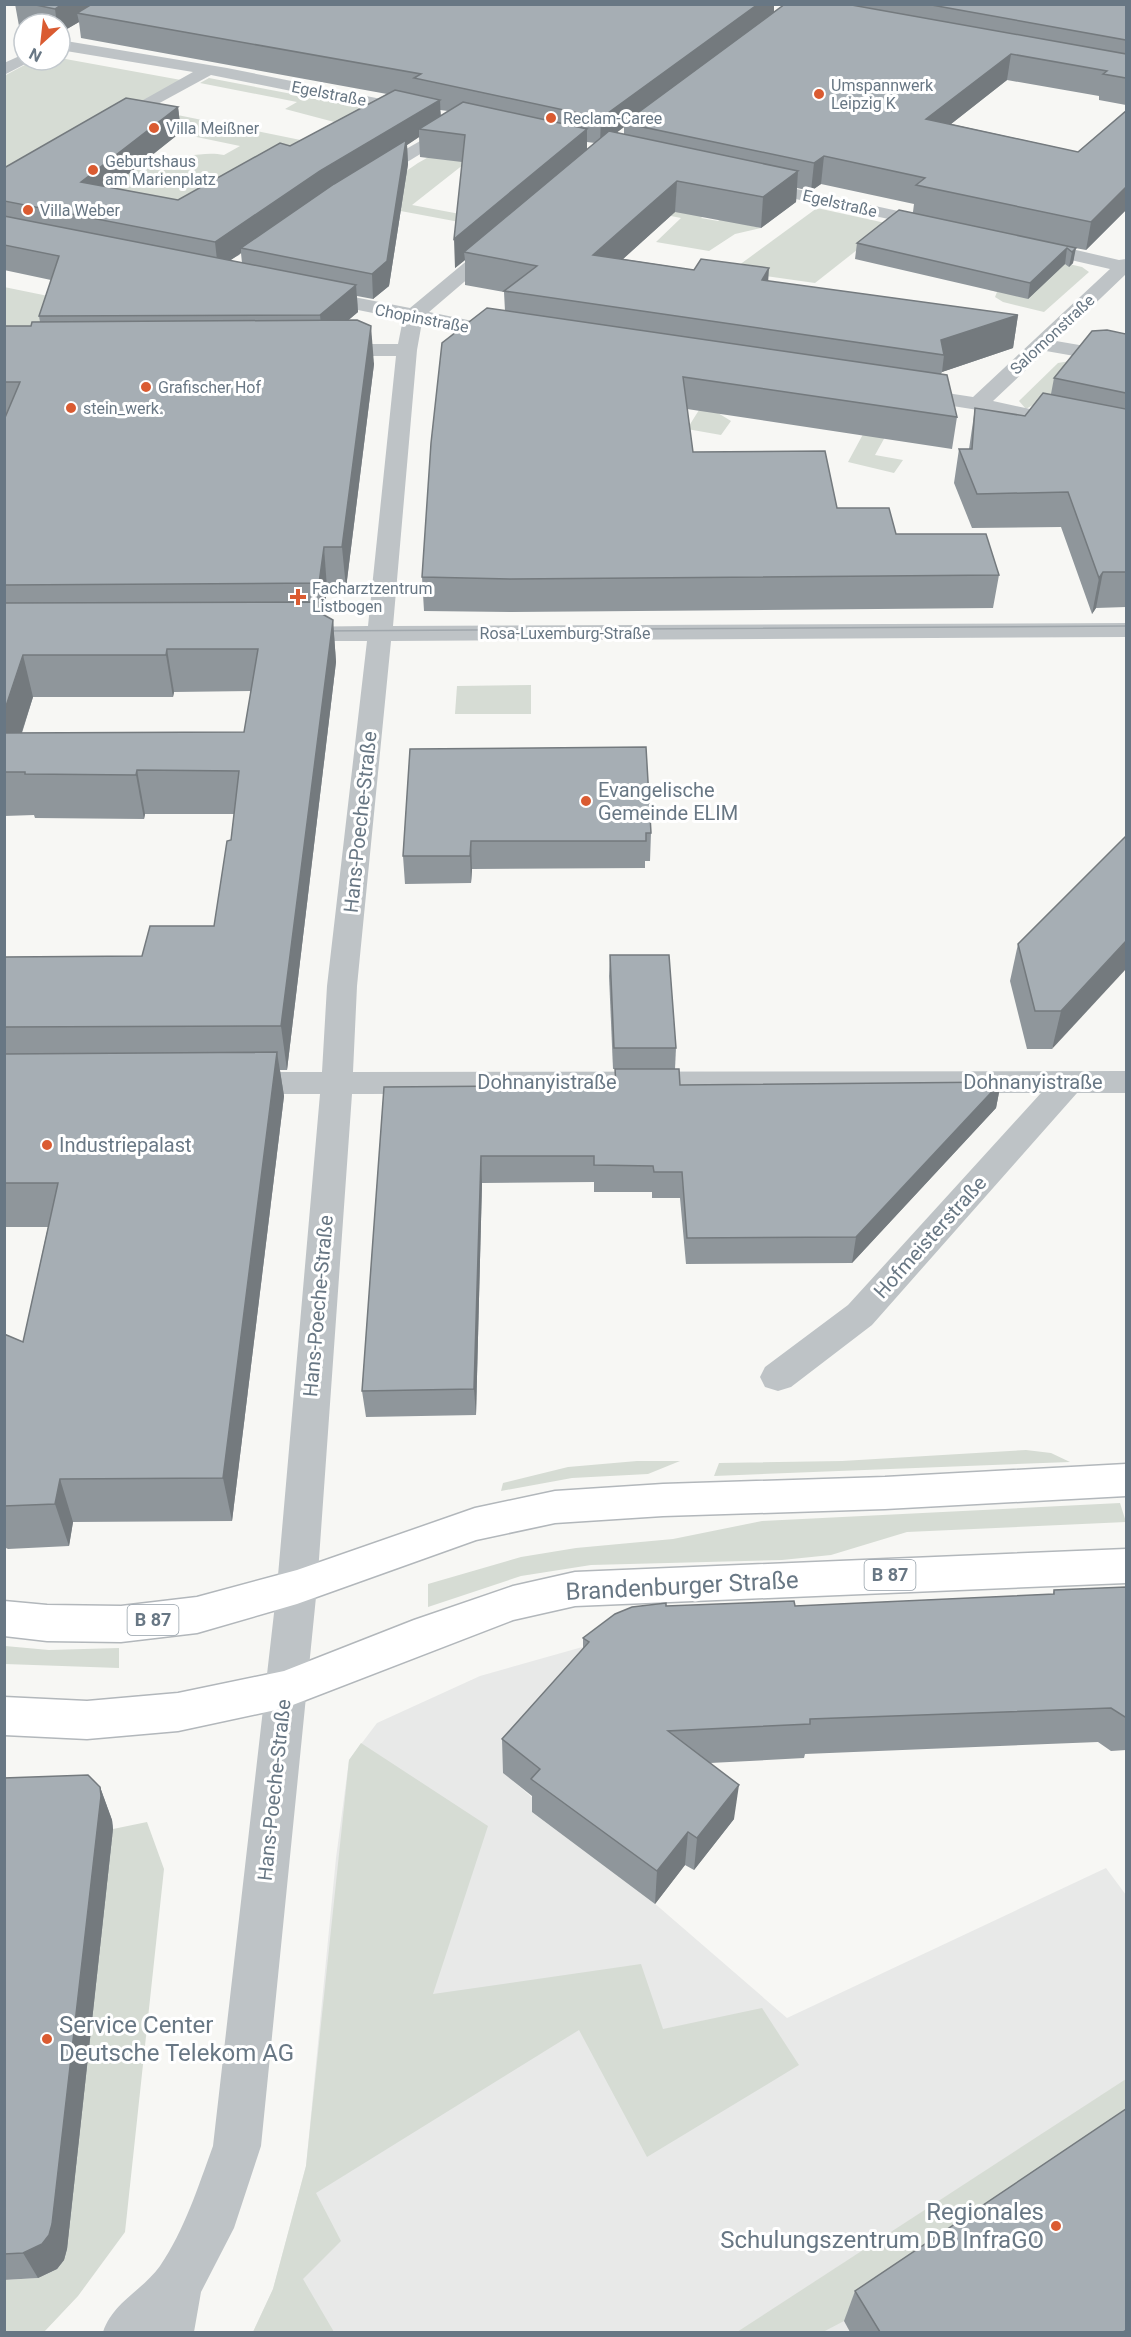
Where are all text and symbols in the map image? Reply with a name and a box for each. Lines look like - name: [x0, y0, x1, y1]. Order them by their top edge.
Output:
- north arrow: [12, 12, 72, 72]
- text: N: [26, 44, 45, 66]
- place label: Umspannwerk Leipzig K: [831, 76, 934, 113]
- street label: Egelstraße: [290, 77, 368, 110]
- marker: Umspannwerk Leipzig K: [812, 87, 826, 101]
- place label: Reclam-Caree: [563, 109, 662, 128]
- marker: Reclam-Caree: [544, 111, 558, 125]
- place label: Villa Meißner: [166, 119, 260, 138]
- marker: Villa Meißner: [147, 121, 161, 135]
- place label: Geburtshaus am Marienplatz: [105, 152, 216, 189]
- marker: Geburtshaus am Marienplatz: [86, 163, 100, 177]
- street label: Egelstraße: [801, 186, 879, 221]
- place label: Villa Weber: [40, 201, 120, 220]
- marker: Villa Weber: [21, 203, 35, 217]
- street label: Salomonstraße: [1006, 290, 1099, 378]
- street label: Chopinstraße: [373, 300, 471, 337]
- place label: Grafischer Hof: [158, 378, 261, 397]
- marker: Grafischer Hof: [139, 380, 153, 394]
- place label: stein_werk.: [83, 399, 163, 418]
- marker: stein_werk.: [64, 401, 78, 415]
- place label: Facharztzentrum Listbogen: [312, 579, 432, 616]
- marker: Facharztzentrum Listbogen: [289, 588, 307, 606]
- street label: Rosa-Luxemburg-Straße: [480, 624, 650, 643]
- street label: Hans-Poeche-Straße: [339, 730, 381, 914]
- place label: Evangelische Gemeinde ELIM: [598, 778, 738, 825]
- marker: Evangelische Gemeinde ELIM: [579, 794, 593, 808]
- street label: Dohnanyistraße: [477, 1070, 617, 1094]
- street label: Dohnanyistraße: [963, 1070, 1103, 1094]
- place label: Industriepalast: [59, 1133, 192, 1157]
- marker: Industriepalast: [40, 1138, 54, 1152]
- street label: Hofmeisterstraße: [869, 1171, 991, 1303]
- street label: Hans-Poeche-Straße: [298, 1214, 338, 1398]
- road number: B 87: [864, 1560, 916, 1590]
- street label: Brandenburger Straße: [565, 1566, 799, 1606]
- road number: B 87: [128, 1605, 178, 1635]
- street label: Hans-Poeche-Straße: [253, 1698, 295, 1882]
- place label: Service Center Deutsche Telekom AG: [59, 2011, 294, 2067]
- marker: Service Center Deutsche Telekom AG: [40, 2032, 54, 2046]
- place label: Regionales Schulungszentrum DB InfraGO: [720, 2198, 1044, 2254]
- marker: Regionales Schulungszentrum DB InfraGO: [1049, 2219, 1063, 2233]

